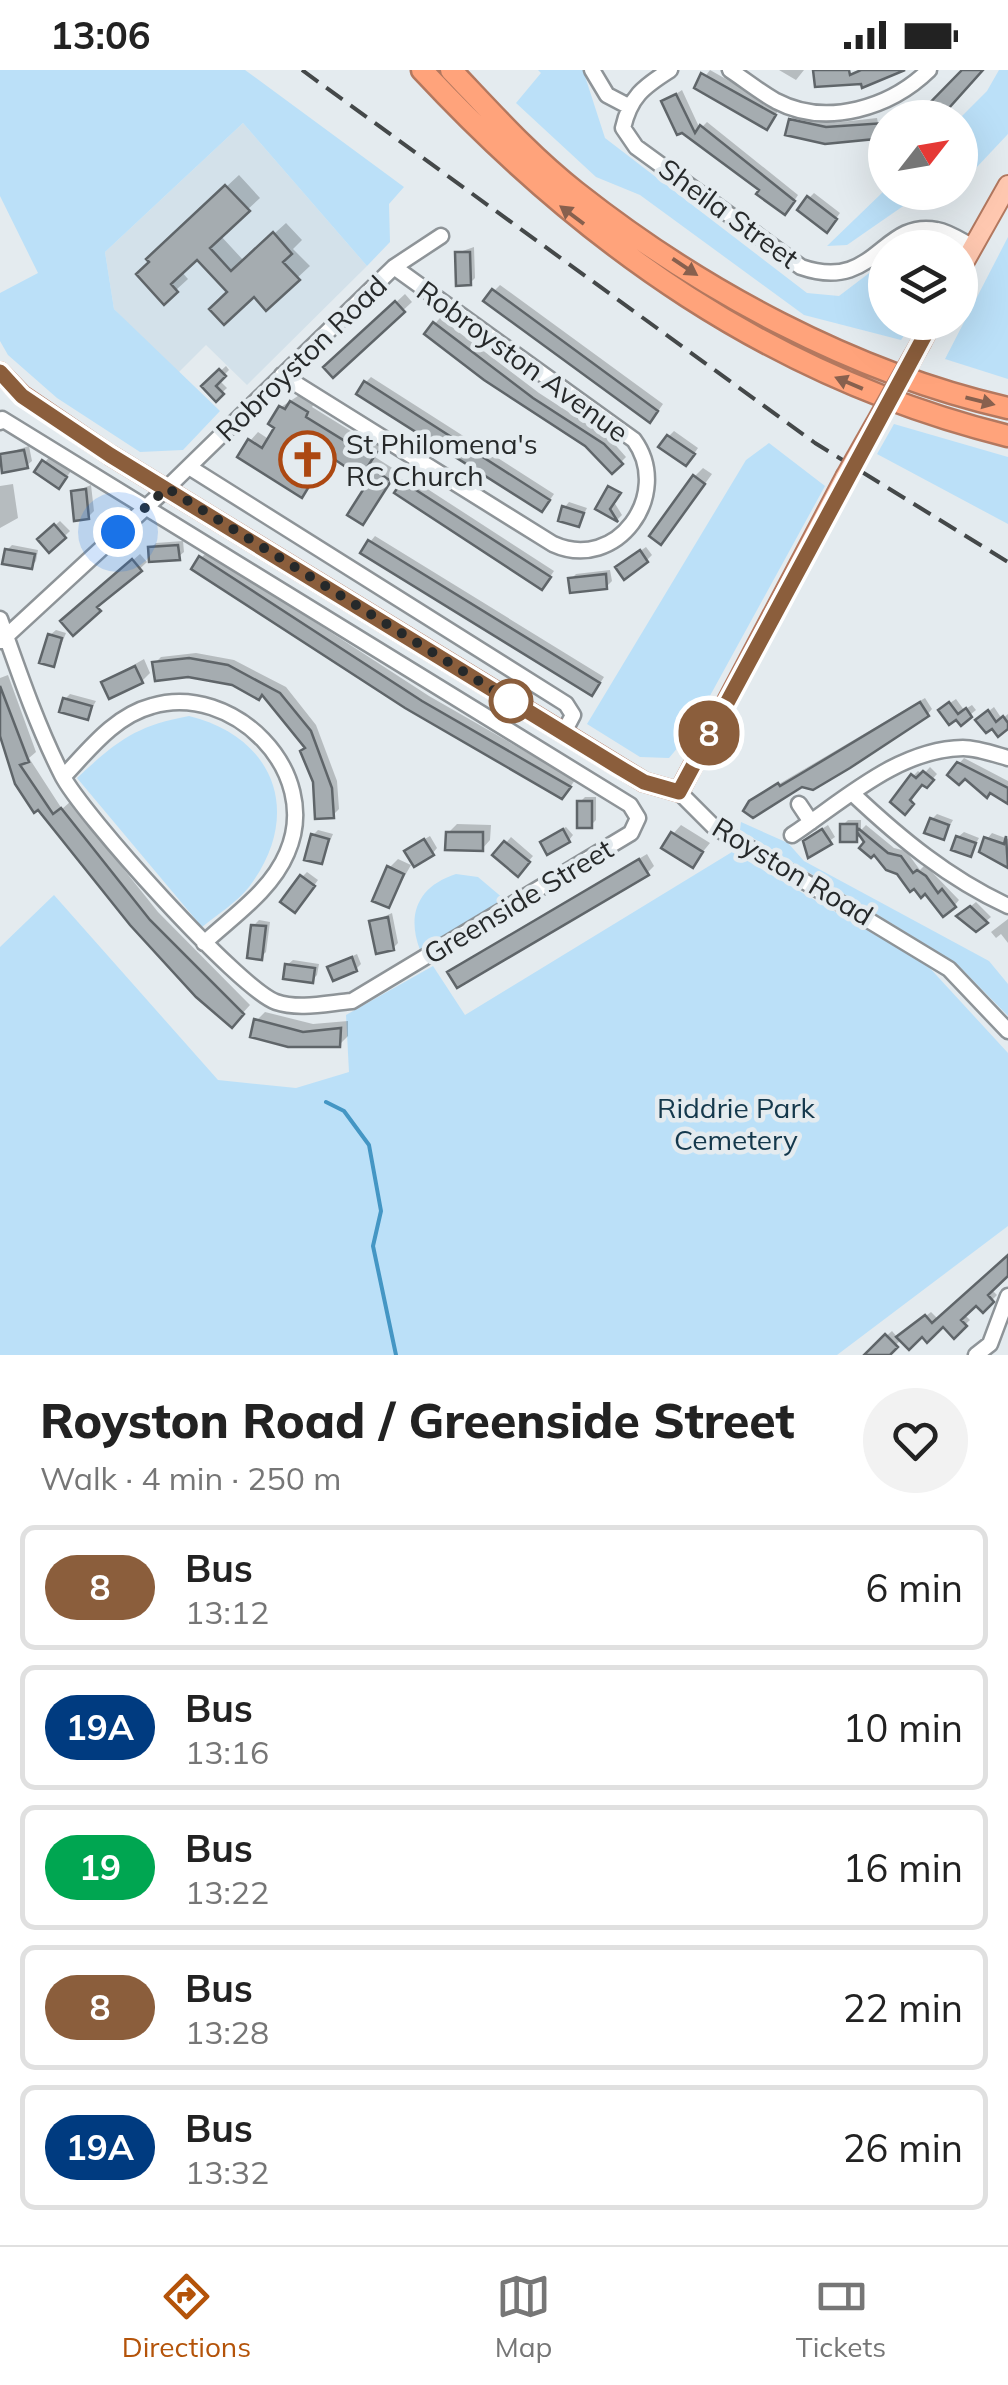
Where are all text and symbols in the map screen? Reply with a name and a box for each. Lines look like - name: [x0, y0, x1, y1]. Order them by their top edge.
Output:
- text: 13:06: [50, 11, 151, 59]
- north arrow: [868, 100, 978, 210]
- map controls: [868, 100, 978, 340]
- street label: Sheila Street: [652, 151, 806, 275]
- one-way arrow: [559, 206, 585, 225]
- button: layers: [868, 230, 978, 340]
- one-way arrow: [672, 257, 699, 276]
- street label: Robroyston Road: [208, 268, 394, 448]
- street label: Robroyston Avenue: [410, 273, 636, 449]
- one-way arrow: [834, 375, 864, 391]
- one-way arrow: [965, 394, 996, 410]
- place label: St Philomena's RC Church: [346, 426, 538, 493]
- church icon: St Philomena's RC Church: [277, 429, 337, 489]
- your location: [93, 507, 143, 557]
- unlabelled marker: [490, 680, 532, 722]
- line badge: 8: [676, 700, 742, 766]
- text: 8: [698, 711, 720, 755]
- street label: Royston Road: [706, 809, 880, 933]
- street label: Greenside Street: [417, 831, 619, 971]
- park label: Riddrie Park Cemetery: [657, 1090, 816, 1157]
- button: heart: [863, 1388, 968, 1493]
- text: Royston Road / Greenside Street: [40, 1390, 795, 1450]
- text: Walk · 4 min · 250 m: [40, 1458, 341, 1498]
- text: Bus: [185, 1544, 253, 1592]
- text: 6 min: [866, 1564, 963, 1612]
- text: 8: [89, 1565, 111, 1609]
- text: 13:12: [185, 1592, 269, 1632]
- text: Bus: [185, 1684, 253, 1732]
- text: 10 min: [843, 1704, 963, 1752]
- text: 19A: [66, 1705, 134, 1749]
- text: 13:16: [185, 1732, 269, 1772]
- text: Bus: [185, 1824, 253, 1872]
- text: 16 min: [843, 1844, 963, 1892]
- text: 19: [79, 1845, 121, 1889]
- text: 13:22: [185, 1872, 269, 1912]
- text: Bus: [185, 1964, 253, 2012]
- text: 22 min: [843, 1984, 963, 2032]
- text: 8: [89, 1985, 111, 2029]
- text: 13:28: [185, 2012, 269, 2052]
- text: Bus: [185, 2104, 253, 2152]
- text: 26 min: [843, 2124, 963, 2172]
- text: 19A: [66, 2125, 134, 2169]
- text: 13:32: [185, 2152, 269, 2192]
- tab: Directions: [122, 2269, 251, 2364]
- tab: Map: [495, 2269, 552, 2364]
- tab: Tickets: [796, 2269, 886, 2364]

